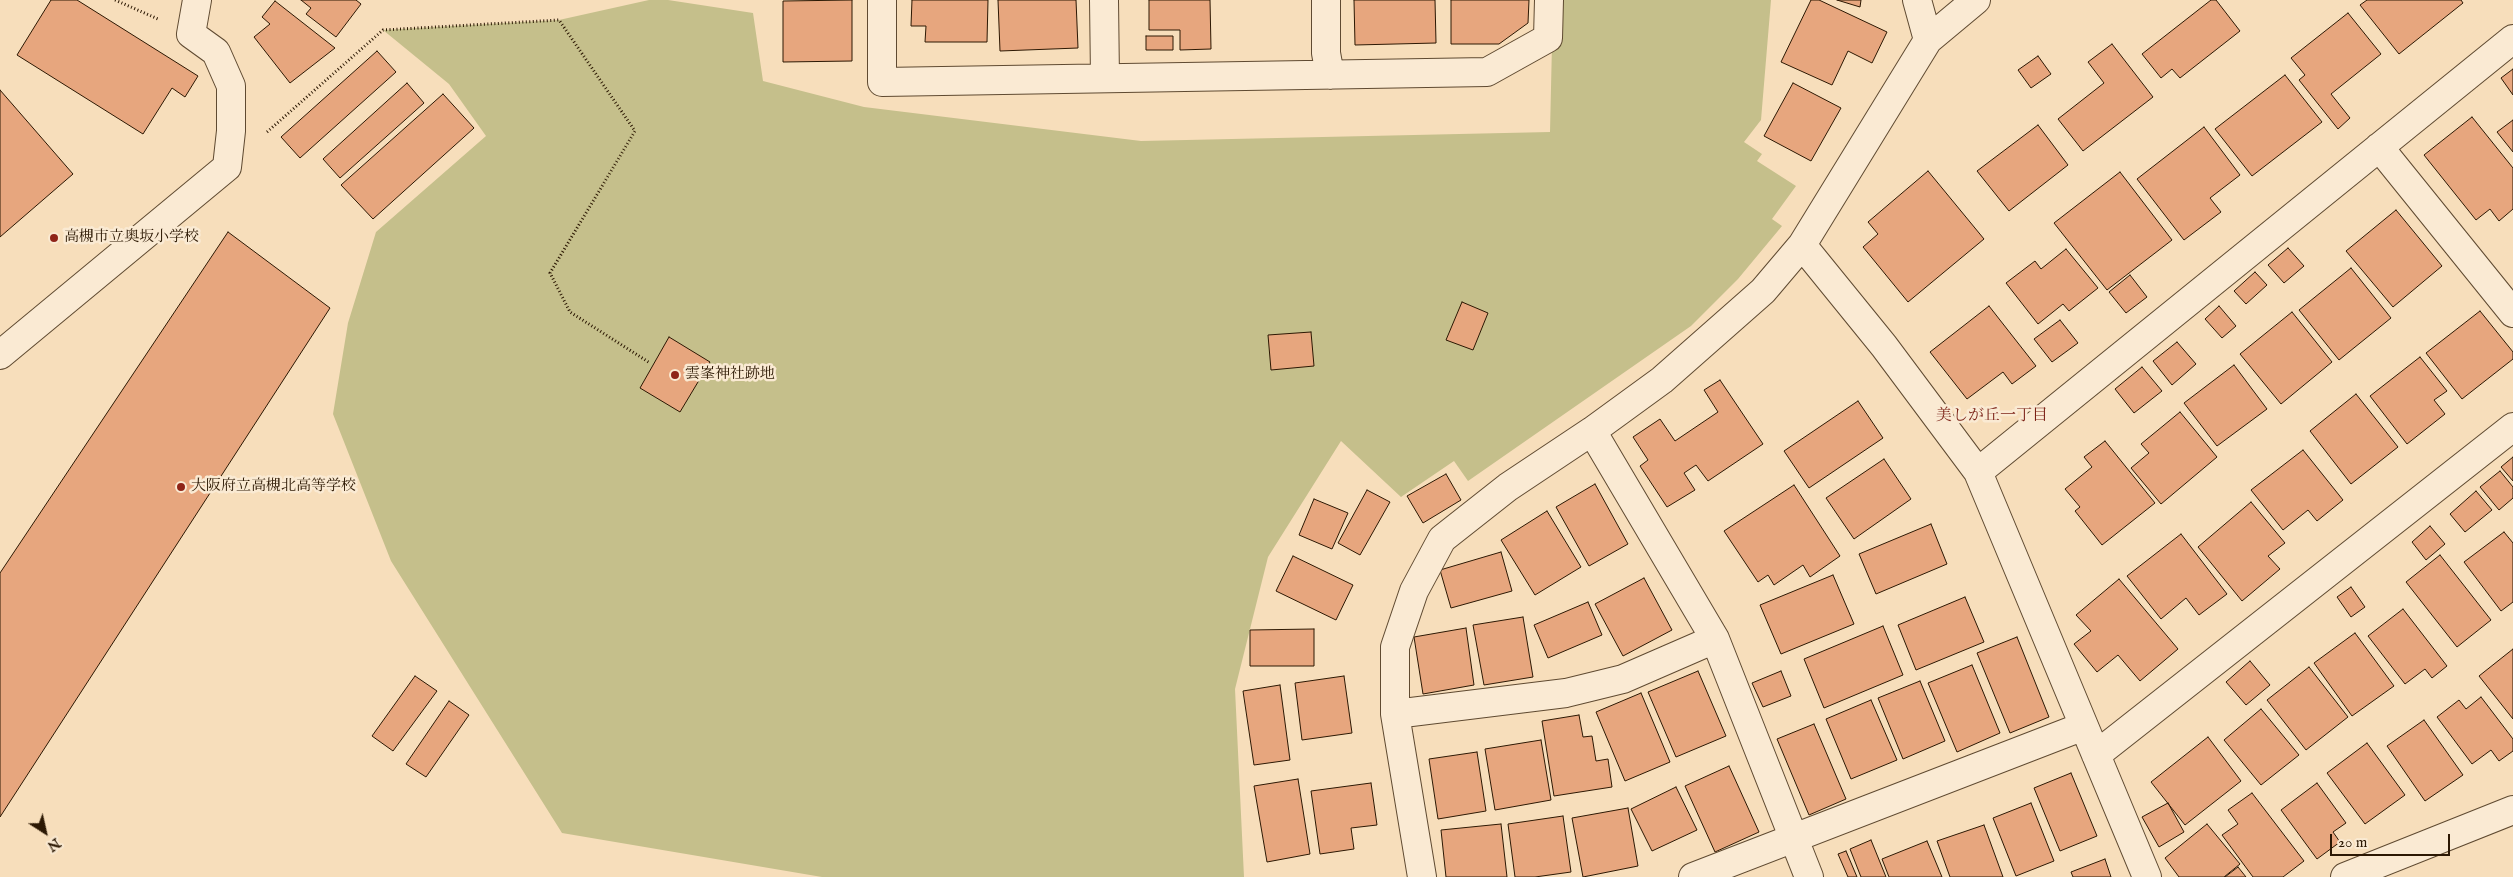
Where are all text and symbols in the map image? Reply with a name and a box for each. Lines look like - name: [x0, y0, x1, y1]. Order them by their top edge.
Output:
- place label: 高槻市立奥坂小学校: [64, 229, 199, 247]
- marker: 高槻市立奥坂小学校: [48, 232, 60, 244]
- place label: 雲峯神社跡地: [685, 366, 775, 384]
- marker: 雲峯神社跡地: [669, 369, 681, 381]
- district label: 美しが丘一丁目: [1936, 407, 2048, 427]
- place label: 大阪府立高槻北高等学校: [191, 478, 356, 496]
- marker: 大阪府立高槻北高等学校: [175, 481, 187, 493]
- north arrow: [20, 807, 70, 857]
- scale bar: [2333, 824, 2453, 856]
- text: N: [43, 833, 64, 855]
- text: 20 m: [2338, 833, 2367, 852]

